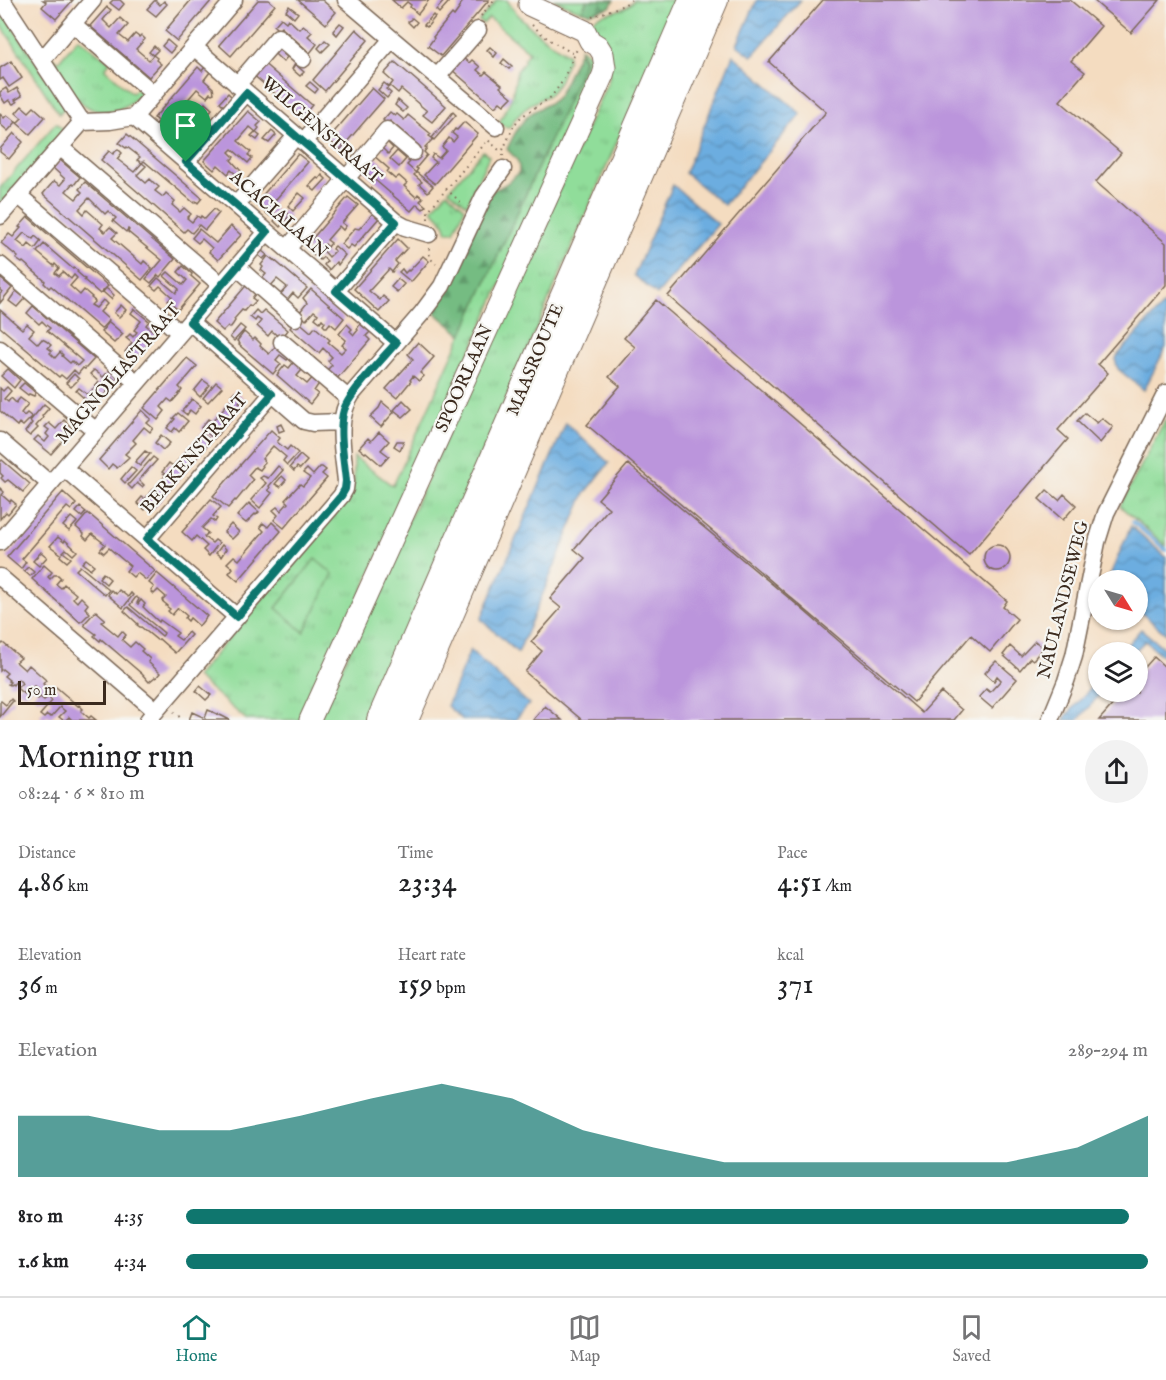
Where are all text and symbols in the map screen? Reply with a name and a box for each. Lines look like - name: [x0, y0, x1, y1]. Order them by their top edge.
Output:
- street label: WILGENSTRAAT: [256, 72, 386, 190]
- pin: [160, 100, 211, 162]
- icon: arrive: [169, 109, 202, 142]
- street label: ACACIALAAN: [224, 166, 332, 264]
- street label: MAGNOLIASTRAAT: [52, 299, 186, 449]
- street label: MAASROUTE: [502, 300, 570, 420]
- street label: SPOORLAAN: [431, 321, 499, 436]
- street label: BERKENSTRAAT: [137, 389, 253, 519]
- street label: NAULANDSEWEG: [1033, 518, 1095, 682]
- north arrow: [1088, 570, 1148, 630]
- map controls: [1088, 570, 1148, 702]
- button: layers: [1088, 642, 1148, 702]
- scale bar: [18, 678, 106, 706]
- text: 50 m: [27, 681, 56, 701]
- text: Morning run: [18, 737, 194, 779]
- button: share: [1085, 740, 1148, 803]
- text: 08:24 · 6 × 810 m: [18, 781, 145, 806]
- text: Distance: [18, 844, 76, 864]
- text: Time: [398, 844, 433, 864]
- text: Pace: [777, 844, 808, 864]
- text: 4.86: [18, 864, 64, 902]
- text: 23:34: [398, 864, 457, 902]
- text: 4:51: [777, 864, 822, 902]
- text: km: [64, 877, 89, 897]
- text: /km: [822, 877, 852, 897]
- text: Elevation: [18, 946, 81, 966]
- text: Heart rate: [398, 946, 466, 966]
- text: kcal: [777, 946, 804, 966]
- text: 36: [18, 966, 42, 1004]
- text: 159: [398, 966, 433, 1004]
- text: 371: [777, 966, 814, 1004]
- text: m: [42, 979, 58, 999]
- text: bpm: [433, 979, 466, 999]
- text: Elevation: [18, 1038, 97, 1063]
- text: 289–294 m: [1068, 1038, 1148, 1063]
- text: 810 m: [18, 1204, 63, 1229]
- text: 4:35: [114, 1204, 144, 1229]
- text: 1.6 km: [18, 1249, 69, 1274]
- text: 4:34: [114, 1249, 146, 1274]
- tab: Home: [176, 1311, 217, 1367]
- tab: Map: [568, 1311, 601, 1367]
- tab: Saved: [953, 1311, 990, 1367]

